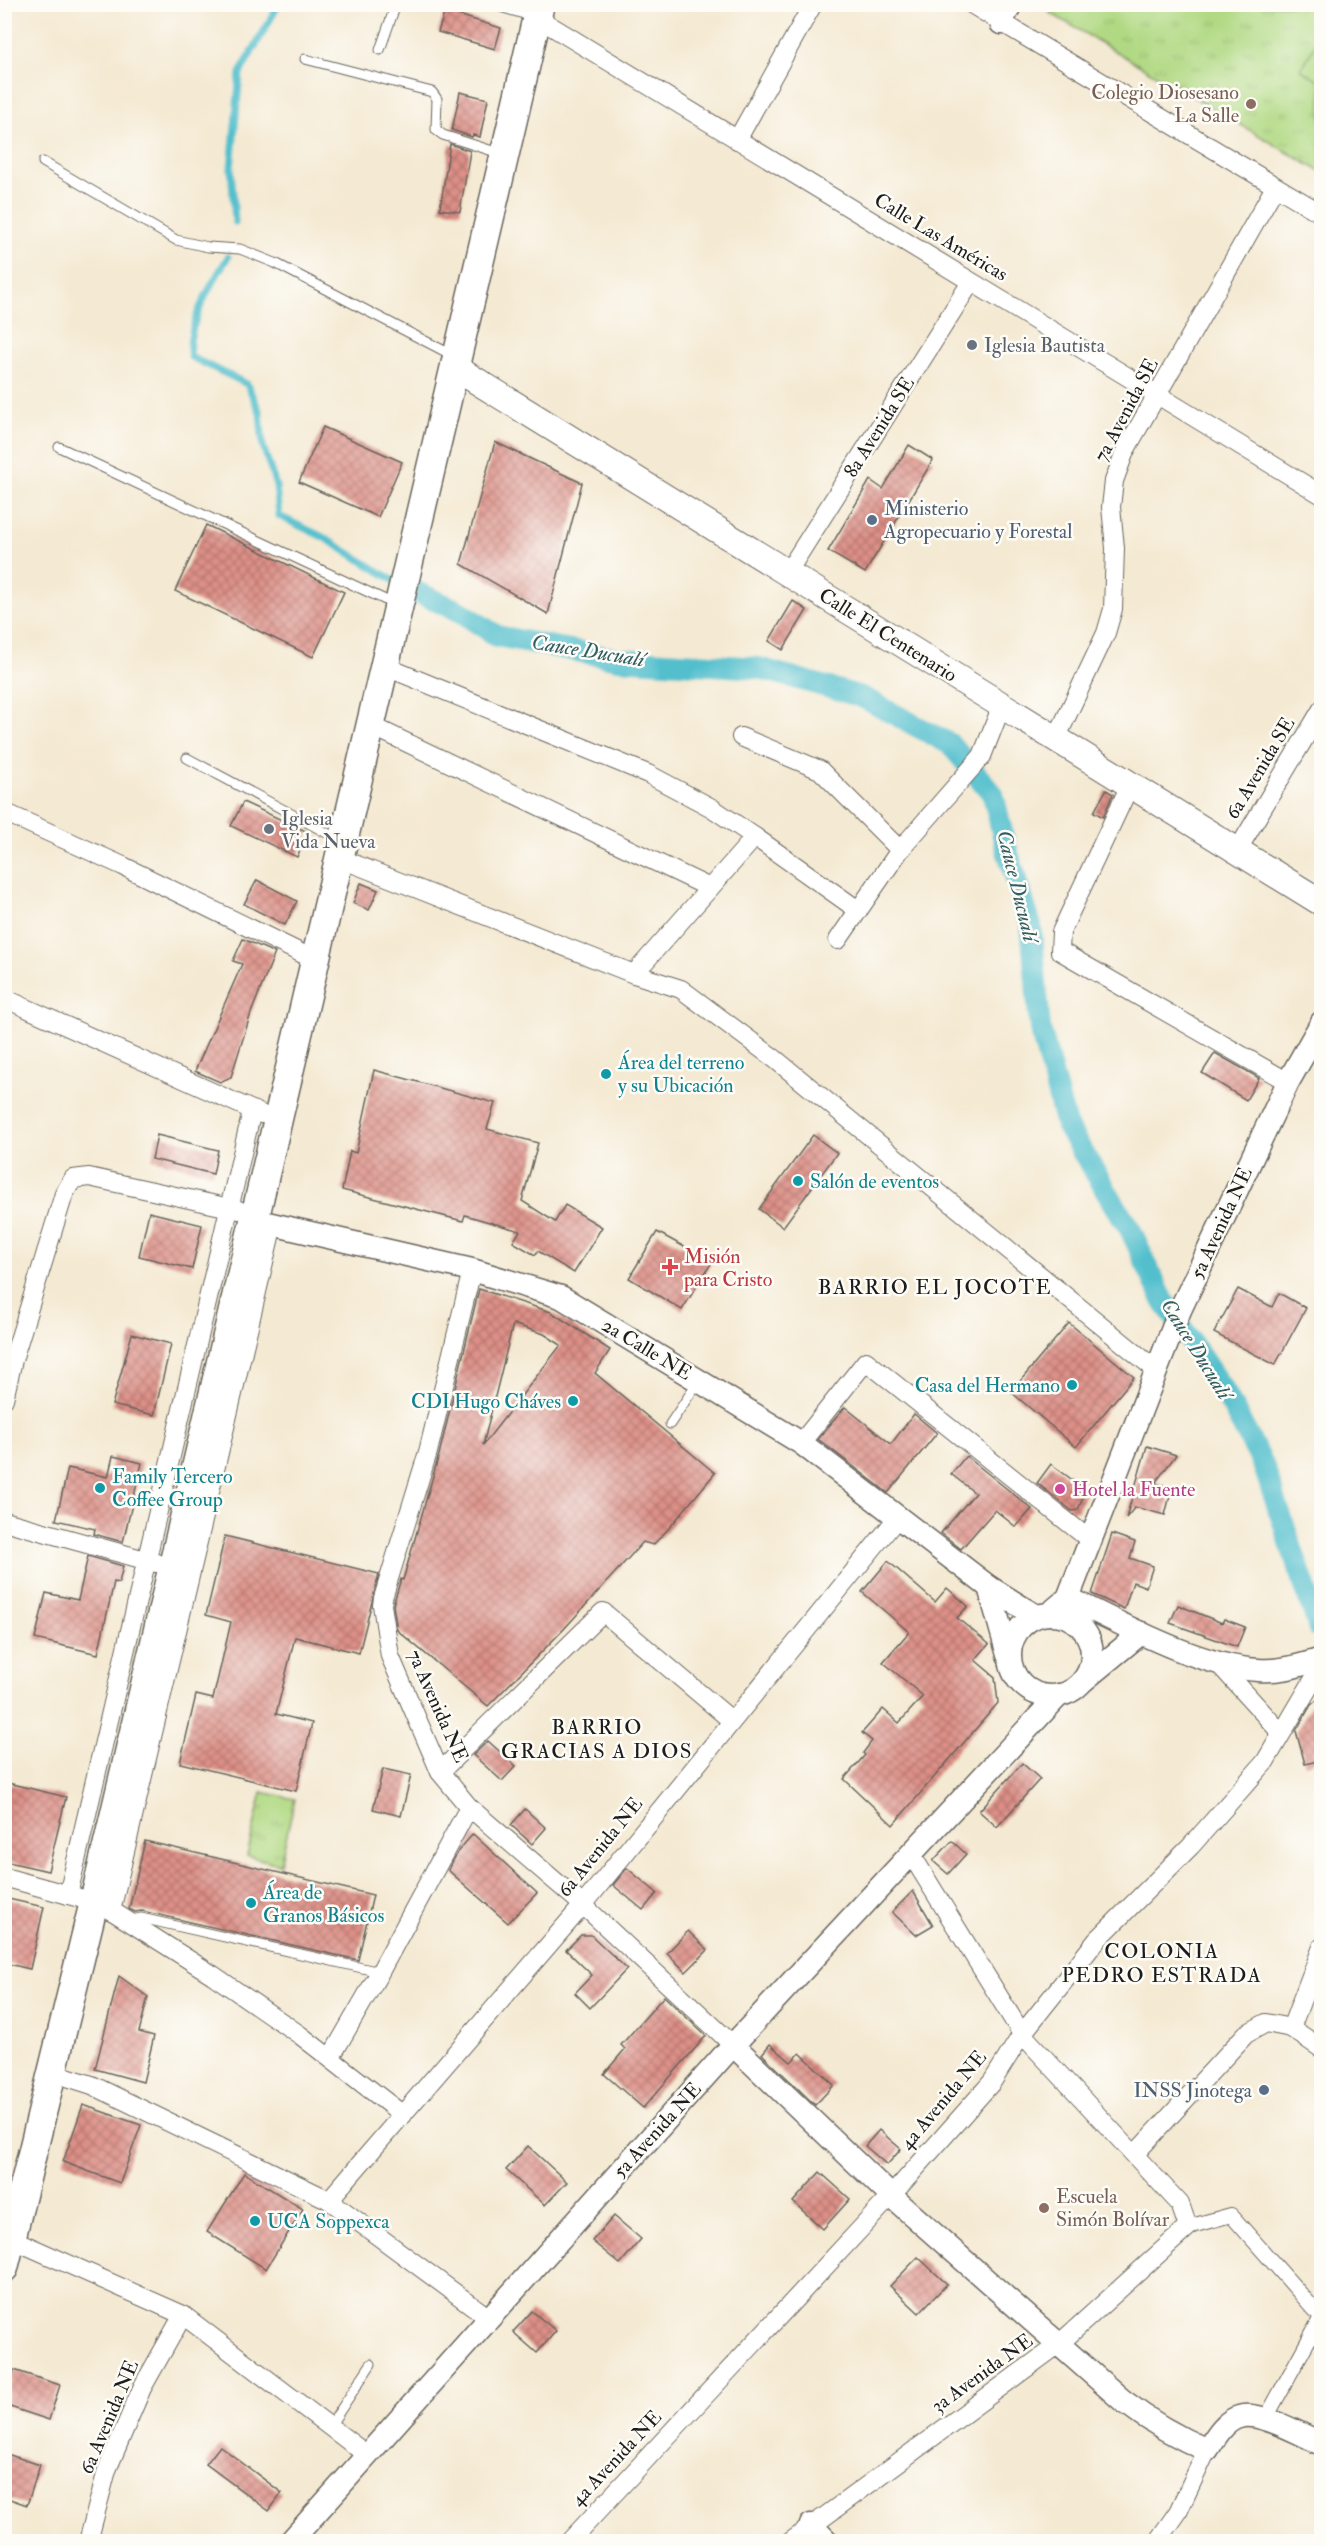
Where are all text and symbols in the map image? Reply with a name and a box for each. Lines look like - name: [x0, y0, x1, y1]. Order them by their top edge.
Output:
- place label: Colegio Diosesano La Salle: [1091, 80, 1239, 128]
- marker: Colegio Diosesano La Salle: [1244, 97, 1258, 111]
- street label: Calle Las Américas: [870, 187, 1013, 287]
- place label: Iglesia Bautista: [984, 333, 1106, 358]
- marker: Iglesia Bautista: [965, 338, 979, 352]
- street label: 7a Avenida SE: [1088, 354, 1164, 466]
- street label: 8a Avenida SE: [838, 372, 920, 482]
- place label: Ministerio Agropecuario y Forestal: [883, 496, 1072, 545]
- marker: Ministerio Agropecuario y Forestal: [865, 513, 879, 527]
- street label: Calle El Centenario: [814, 582, 962, 688]
- water label: Cauce Ducualí: [530, 629, 650, 674]
- street label: 6a Avenida SE: [1220, 712, 1300, 824]
- place label: Iglesia Vida Nueva: [281, 806, 376, 854]
- marker: Iglesia Vida Nueva: [262, 822, 276, 836]
- water label: Cauce Ducualí: [990, 827, 1045, 948]
- place label: Área del terreno y su Ubicación: [617, 1049, 744, 1098]
- marker: Área del terreno y su Ubicación: [599, 1067, 613, 1081]
- street label: 5a Avenida NE: [1184, 1163, 1258, 1283]
- place label: Salón de eventos: [810, 1169, 939, 1194]
- marker: Salón de eventos: [791, 1174, 805, 1188]
- place label: Misión para Cristo: [683, 1244, 772, 1293]
- marker: Misión para Cristo: [661, 1258, 679, 1276]
- district label: BARRIO EL JOCOTE: [818, 1274, 1052, 1301]
- water label: Cauce Ducualí: [1154, 1294, 1239, 1407]
- street label: 2a Calle NE: [598, 1312, 696, 1386]
- place label: Casa del Hermano: [915, 1373, 1060, 1398]
- marker: Casa del Hermano: [1065, 1378, 1079, 1392]
- place label: CDI Hugo Cháves: [411, 1389, 561, 1414]
- marker: CDI Hugo Cháves: [566, 1394, 580, 1408]
- place label: Family Tercero Coffee Group: [112, 1464, 233, 1513]
- place label: Hotel la Fuente: [1072, 1477, 1195, 1502]
- marker: Family Tercero Coffee Group: [93, 1481, 107, 1495]
- marker: Hotel la Fuente: [1053, 1482, 1067, 1496]
- street label: 7a Avenida NE: [402, 1646, 474, 1766]
- district label: BARRIO GRACIAS A DIOS: [501, 1714, 693, 1765]
- street label: 6a Avenida NE: [552, 1792, 648, 1902]
- place label: Área de Granos Básicos: [262, 1879, 384, 1928]
- marker: Área de Granos Básicos: [244, 1896, 258, 1910]
- district label: COLONIA PEDRO ESTRADA: [1062, 1938, 1262, 1989]
- street label: 4a Avenida NE: [894, 2045, 992, 2155]
- street label: 5a Avenida NE: [607, 2077, 707, 2183]
- place label: INSS Jinotega: [1133, 2078, 1253, 2103]
- marker: INSS Jinotega: [1257, 2083, 1271, 2097]
- place label: Escuela Simón Bolívar: [1056, 2184, 1170, 2232]
- marker: Escuela Simón Bolívar: [1037, 2201, 1051, 2215]
- place label: UCA Soppexca: [267, 2209, 390, 2235]
- marker: UCA Soppexca: [248, 2214, 262, 2228]
- street label: 3a Avenida NE: [926, 2328, 1038, 2418]
- street label: 6a Avenida NE: [74, 2356, 144, 2478]
- street label: 4a Avenida NE: [565, 2405, 667, 2511]

